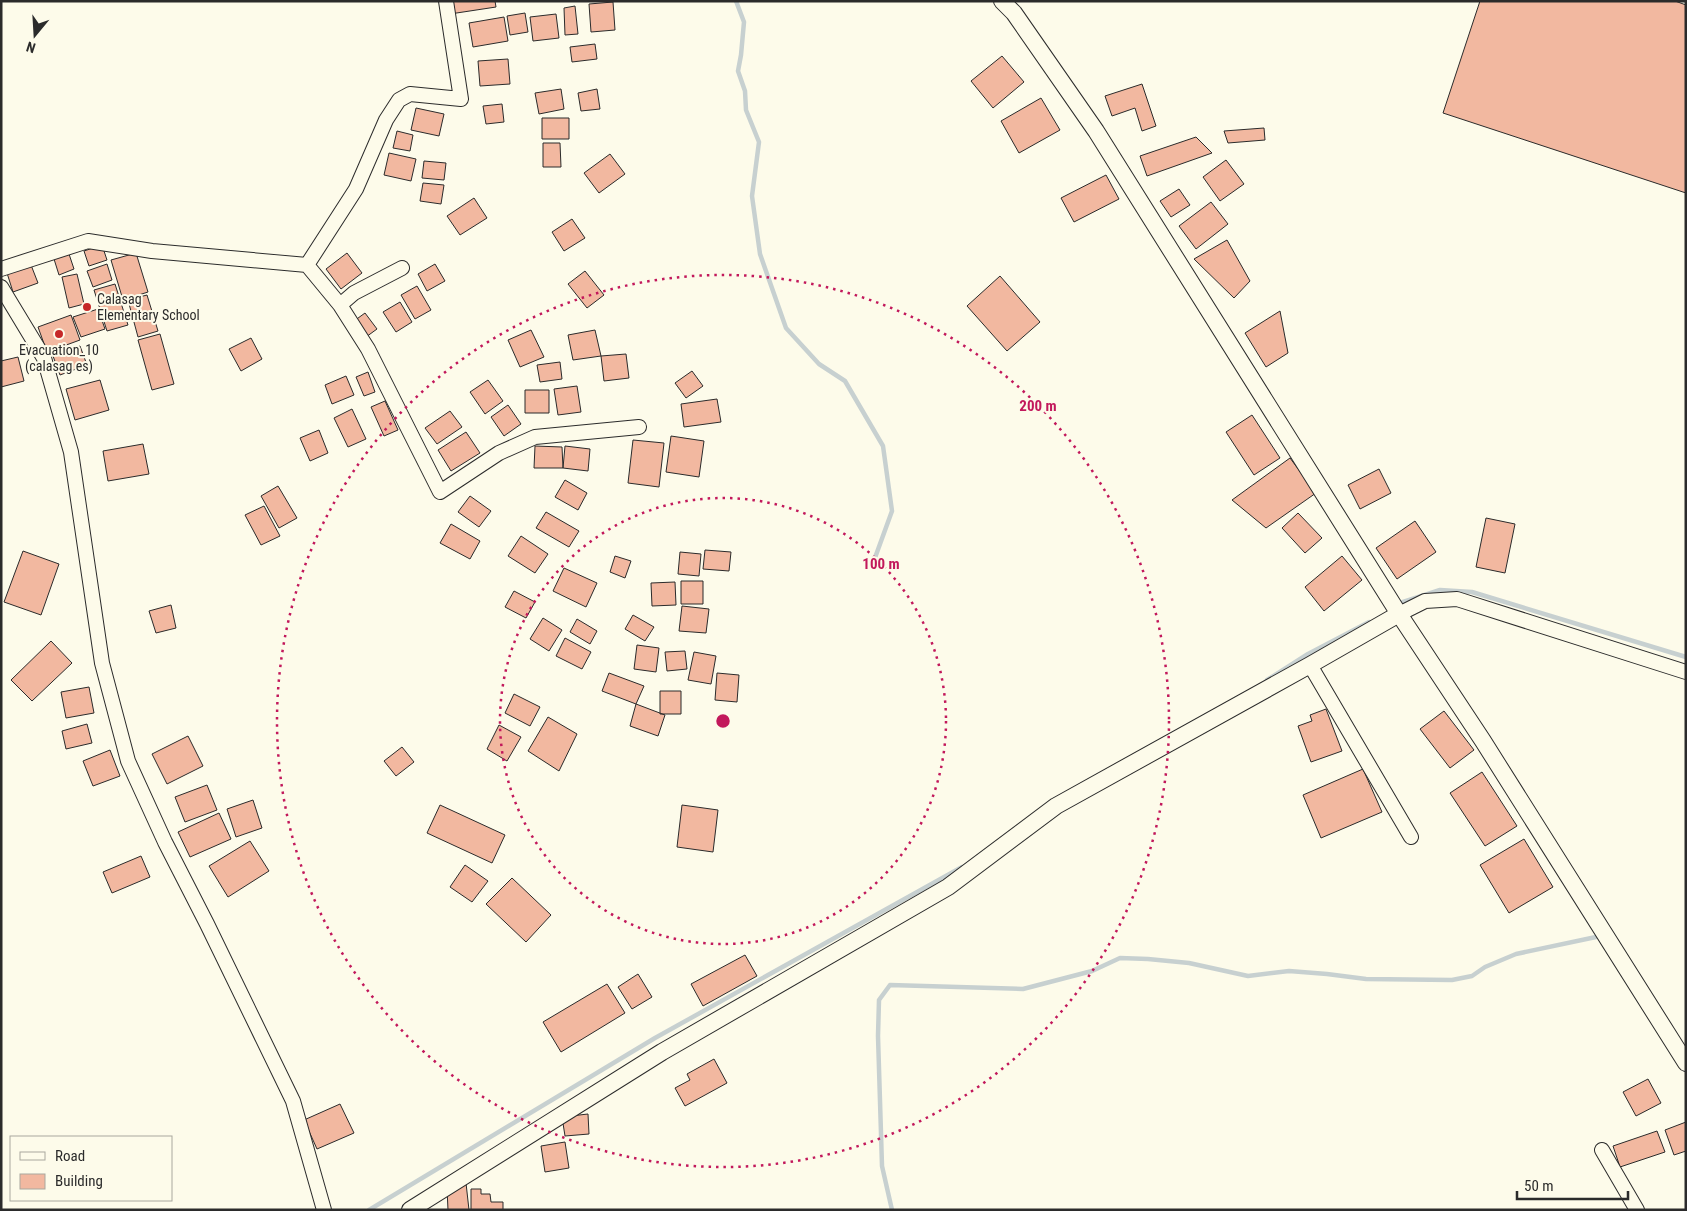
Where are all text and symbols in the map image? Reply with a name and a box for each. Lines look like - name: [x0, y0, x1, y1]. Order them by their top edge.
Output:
- north arrow: [10, 10, 60, 60]
- text: N: [24, 38, 38, 56]
- place label: Calasag Elementary School: [97, 291, 200, 323]
- marker: Calasag Elementary School: [81, 301, 93, 313]
- marker: Evacuation_10 (calasag es): [53, 328, 65, 340]
- place label: Evacuation_10 (calasag es): [19, 342, 99, 375]
- text: 200 m: [1019, 397, 1057, 415]
- text: 100 m: [862, 555, 900, 573]
- centre of rings: [714, 712, 732, 730]
- legend: [10, 1136, 172, 1201]
- text: Road: [55, 1147, 85, 1165]
- scale bar: [1517, 1168, 1628, 1200]
- text: Building: [55, 1172, 103, 1190]
- text: 50 m: [1524, 1177, 1554, 1195]

